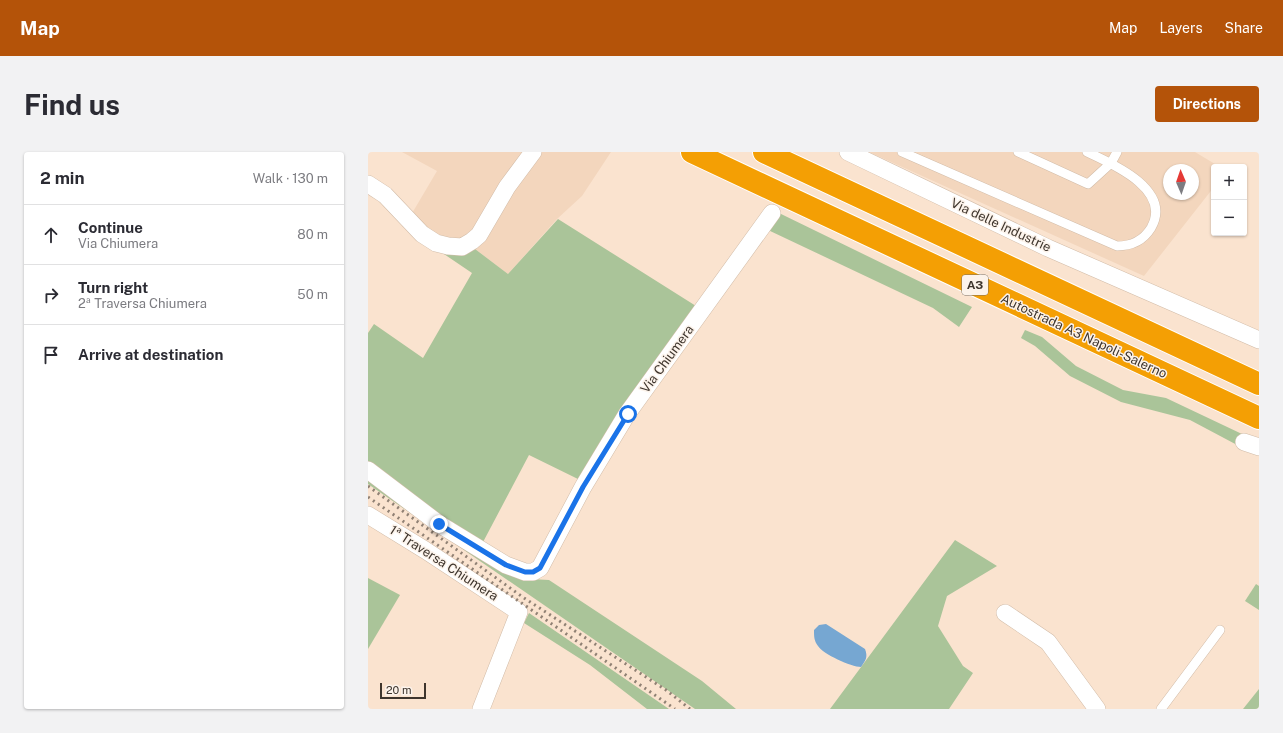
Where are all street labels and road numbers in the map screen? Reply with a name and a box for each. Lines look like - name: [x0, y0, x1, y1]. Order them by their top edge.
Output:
- street label: Via delle Industrie: [949, 195, 1053, 255]
- road number: A3: [962, 275, 988, 295]
- street label: Autostrada A3 Napoli-Salerno: [999, 291, 1169, 381]
- street label: Via Chiumera: [637, 322, 697, 396]
- street label: 1ª Traversa Chiumera: [387, 522, 501, 604]

